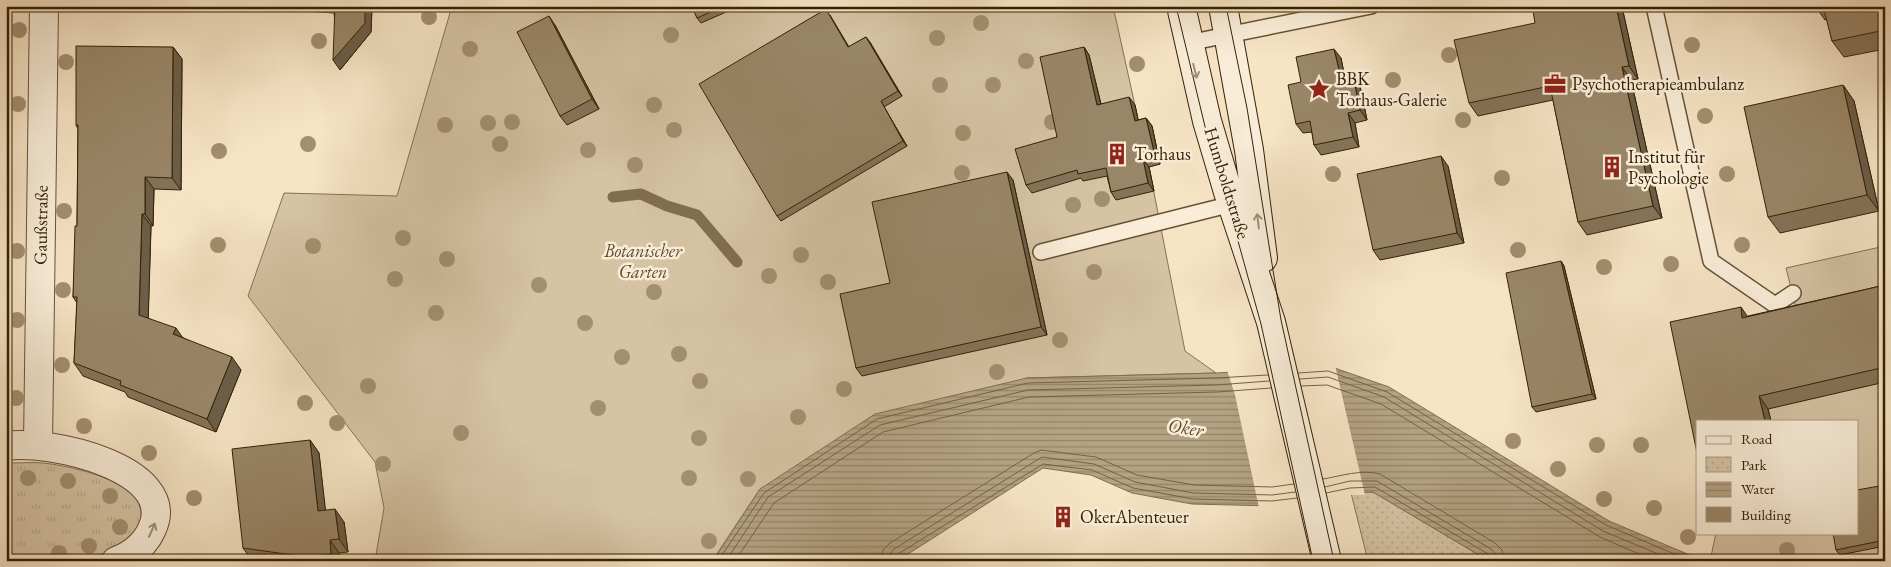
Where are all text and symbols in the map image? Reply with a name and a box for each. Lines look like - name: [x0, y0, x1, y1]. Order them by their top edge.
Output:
- one-way arrow: [1191, 62, 1200, 78]
- place label: BBK Torhaus-Galerie: [1336, 67, 1447, 111]
- office icon: Psychotherapieambulanz: [1542, 71, 1568, 97]
- place label: Psychotherapieambulanz: [1572, 72, 1744, 95]
- place icon: BBK Torhaus-Galerie: [1306, 76, 1332, 102]
- street label: Humboldtstraße: [1200, 124, 1255, 242]
- building icon: Torhaus: [1104, 141, 1130, 167]
- place label: Torhaus: [1134, 142, 1191, 165]
- place label: Institut für Psychologie: [1628, 145, 1709, 189]
- building icon: Institut für Psychologie: [1599, 154, 1625, 180]
- street label: Gaußstraße: [28, 185, 53, 265]
- one-way arrow: [1253, 214, 1263, 230]
- park label: Botanischer Garten: [603, 239, 683, 283]
- water label: Oker: [1166, 412, 1206, 443]
- legend: [1696, 420, 1858, 534]
- text: Road: [1741, 429, 1773, 448]
- text: Park: [1741, 455, 1768, 474]
- text: Water: [1741, 479, 1775, 498]
- building icon: OkerAbenteuer: [1050, 504, 1076, 530]
- place label: OkerAbenteuer: [1080, 505, 1189, 528]
- text: Building: [1741, 505, 1791, 524]
- one-way arrow: [147, 523, 157, 538]

